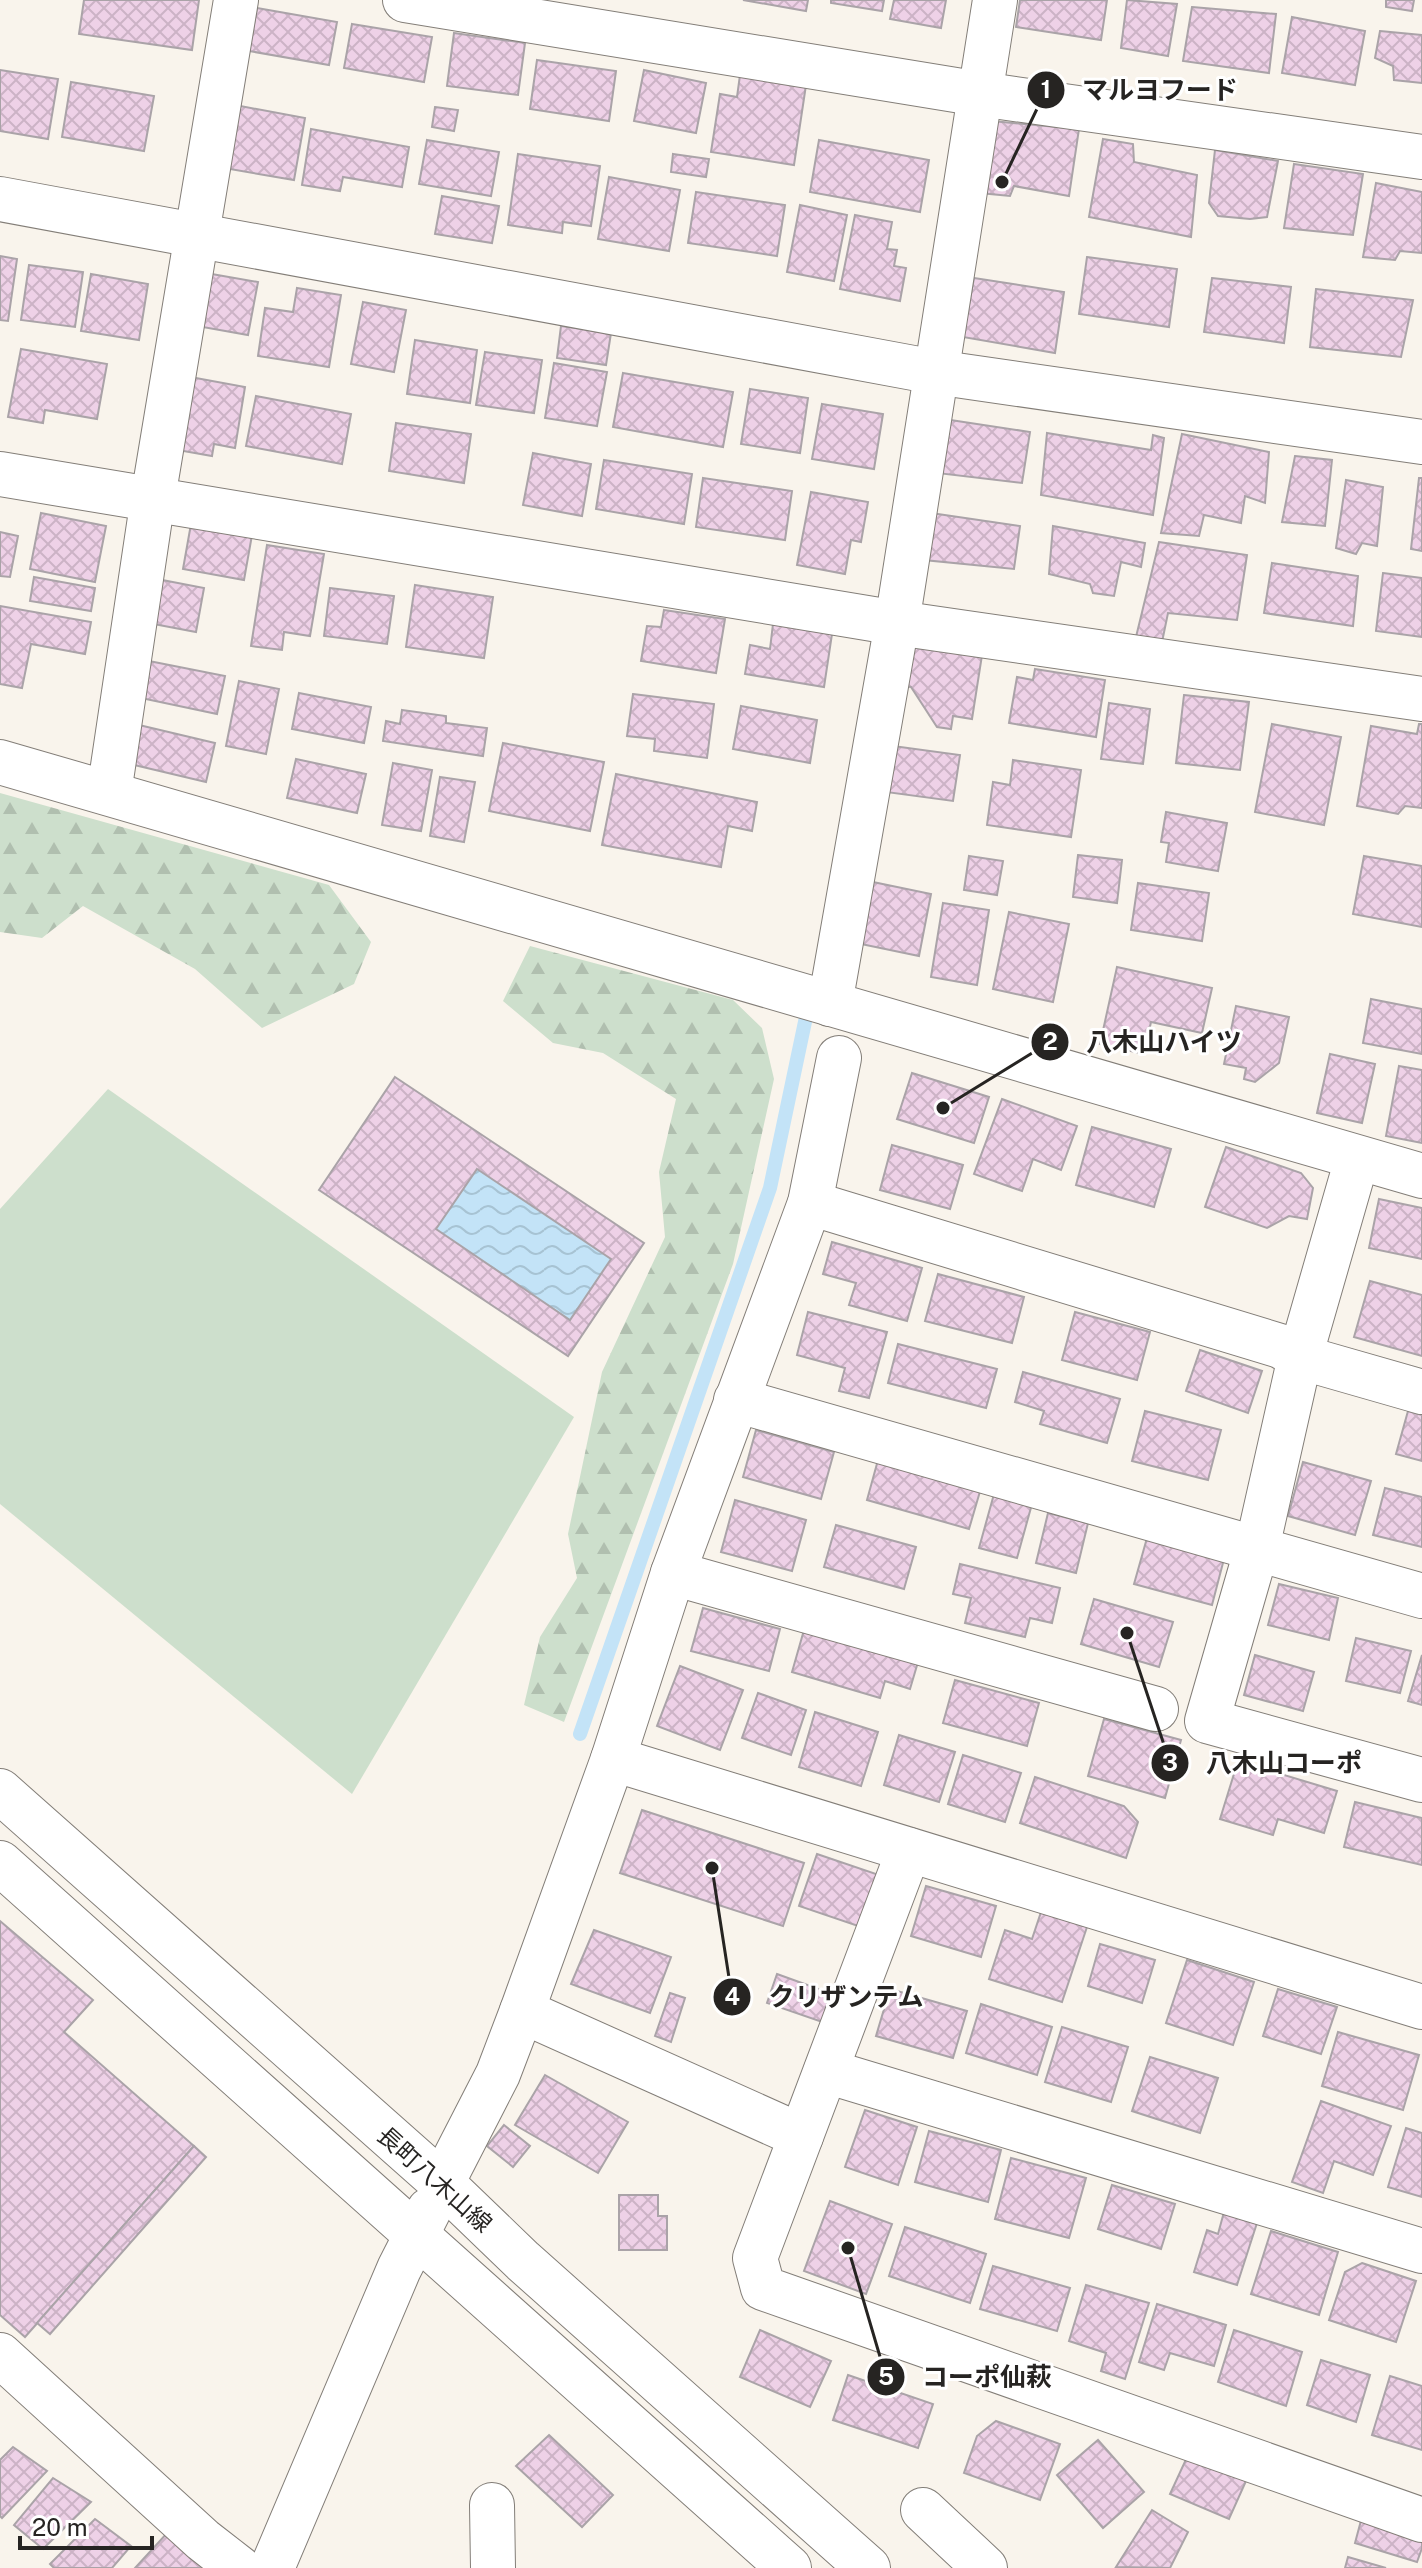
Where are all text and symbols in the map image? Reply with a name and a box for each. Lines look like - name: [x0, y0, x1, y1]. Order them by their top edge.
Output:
- callout: マルヨフード: [1026, 65, 1254, 115]
- text: マルヨフード: [1082, 74, 1238, 105]
- text: 1: [1041, 75, 1051, 103]
- callout: 八木山ハイツ: [1030, 1017, 1258, 1067]
- text: 八木山ハイツ: [1086, 1026, 1242, 1057]
- text: 2: [1042, 1027, 1058, 1055]
- callout: 八木山コーポ: [1150, 1738, 1378, 1788]
- text: 八木山コーポ: [1206, 1747, 1362, 1778]
- text: 3: [1162, 1748, 1178, 1776]
- callout: クリザンテム: [712, 1972, 940, 2022]
- text: クリザンテム: [768, 1981, 924, 2012]
- text: 4: [724, 1982, 740, 2010]
- street label: 長町八木山線: [372, 2120, 498, 2238]
- callout: コーポ仙萩: [866, 2352, 1068, 2402]
- text: コーポ仙萩: [922, 2361, 1052, 2392]
- text: 5: [878, 2362, 894, 2390]
- scale bar: [20, 2500, 152, 2550]
- text: 20 m: [32, 2513, 88, 2541]

